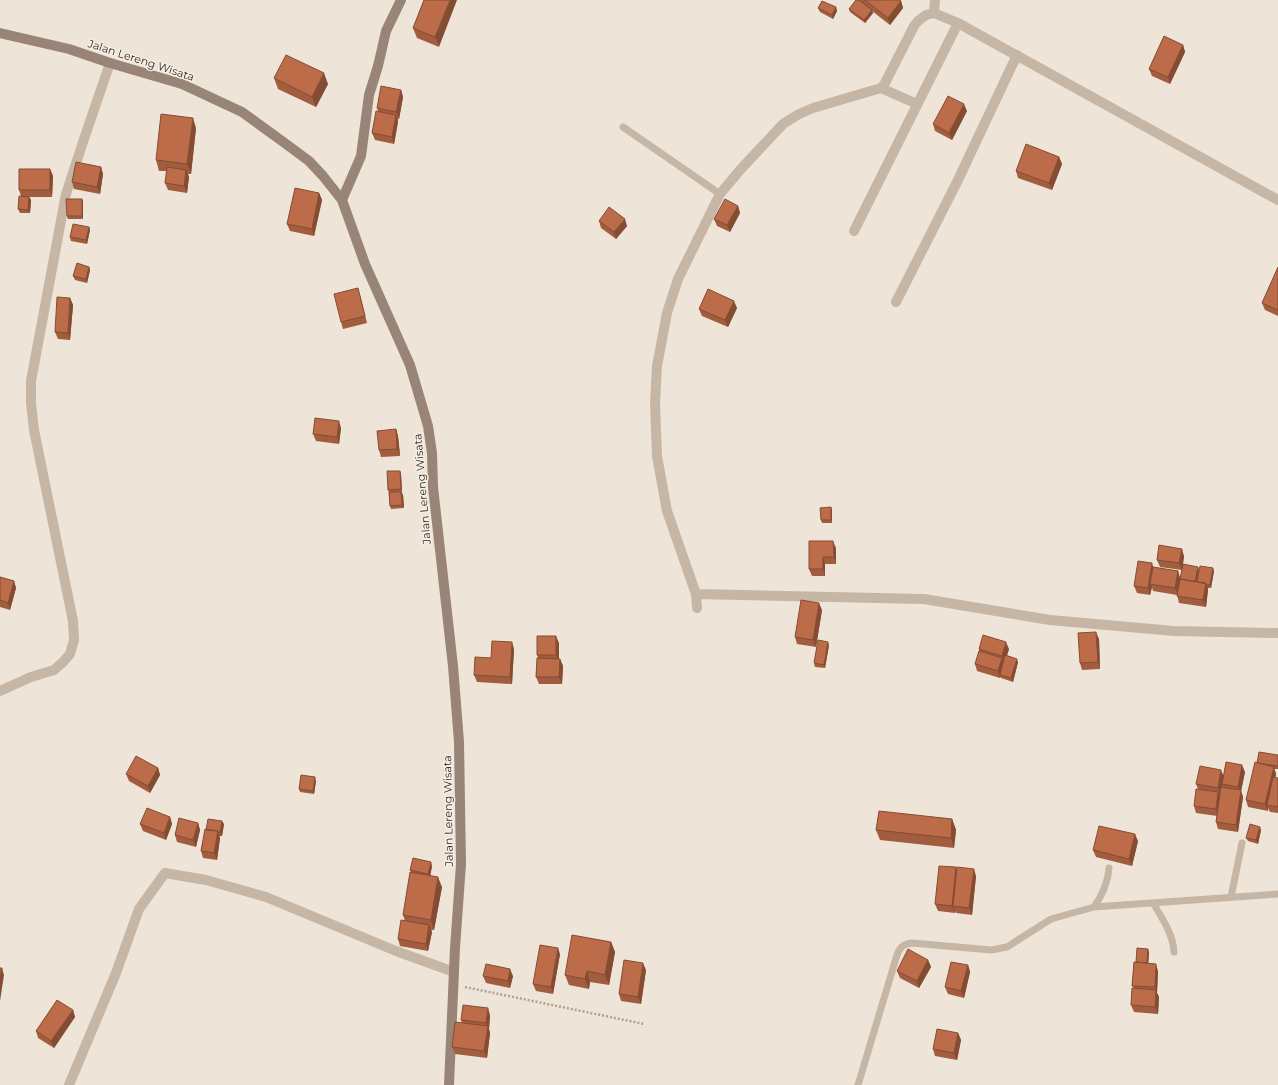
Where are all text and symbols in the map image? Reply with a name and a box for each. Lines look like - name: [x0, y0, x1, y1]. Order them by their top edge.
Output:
- street label: Jalan Lereng Wisata: [85, 36, 196, 84]
- street label: Jalan Lereng Wisata: [410, 433, 434, 546]
- street label: Jalan Lereng Wisata: [440, 755, 456, 868]

